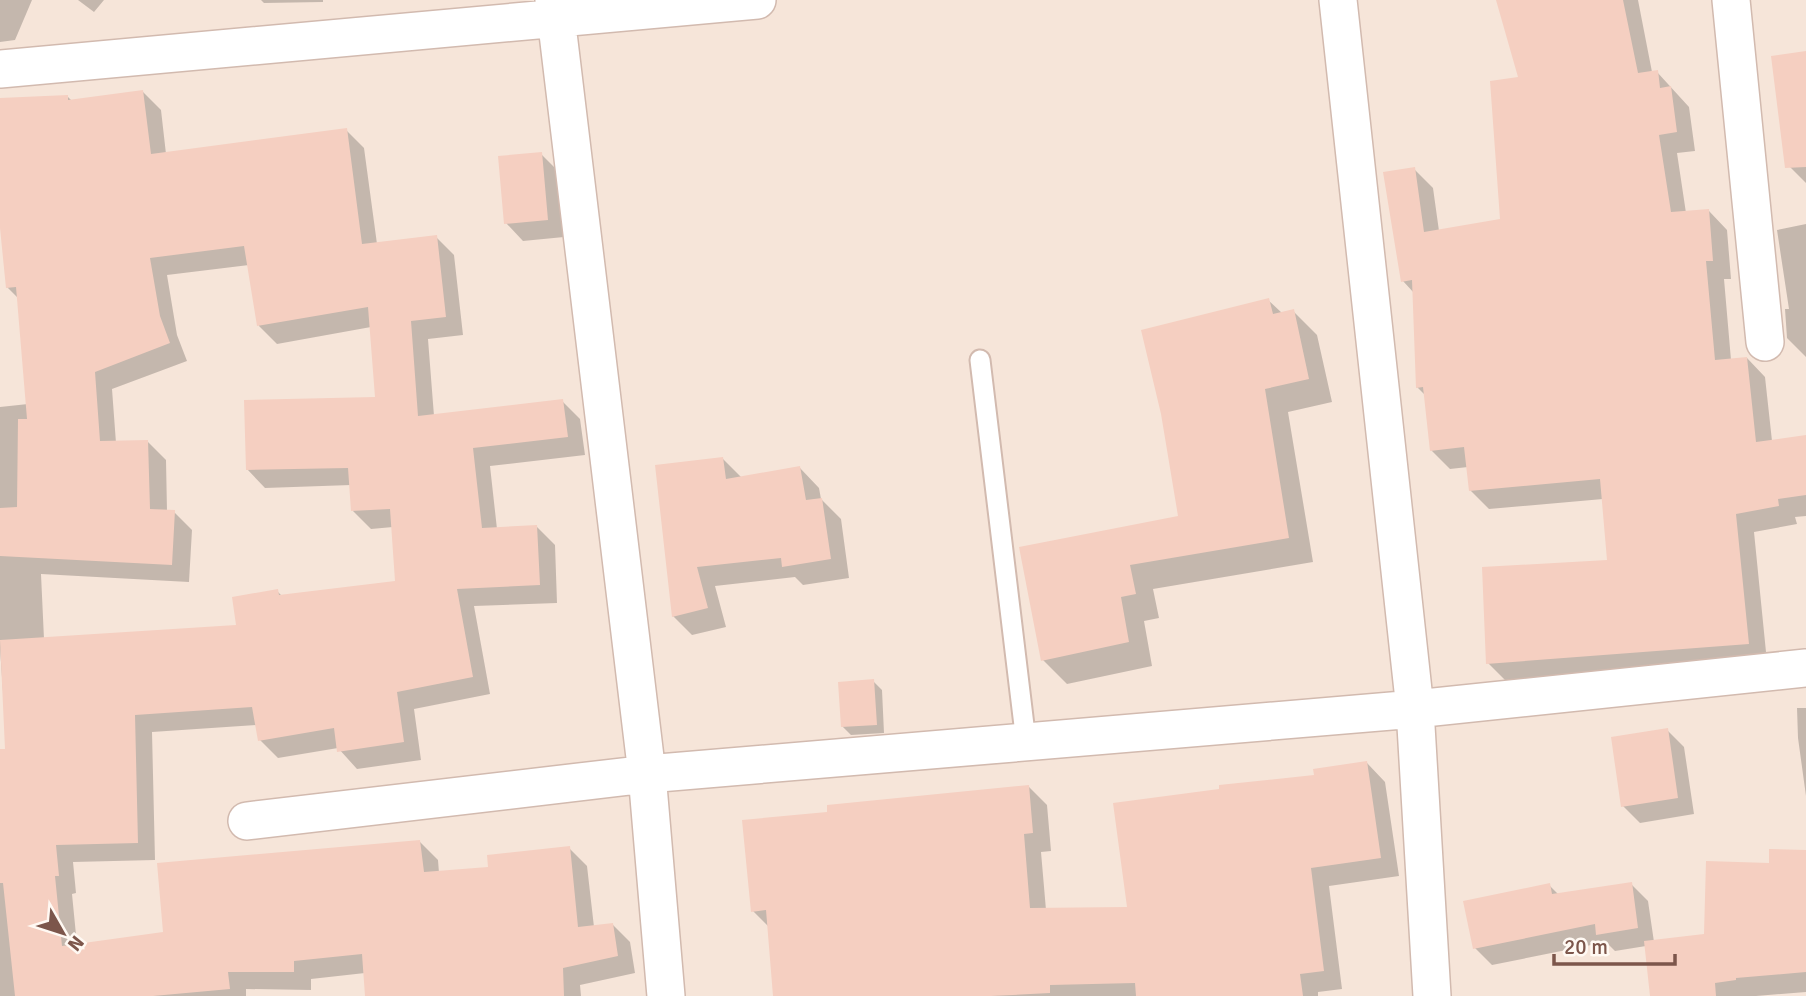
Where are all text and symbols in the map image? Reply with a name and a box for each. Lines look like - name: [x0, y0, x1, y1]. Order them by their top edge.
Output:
- north arrow: [28, 898, 98, 968]
- scale bar: [1554, 922, 1675, 966]
- text: N: [62, 930, 89, 956]
- text: 20 m: [1564, 934, 1608, 960]

